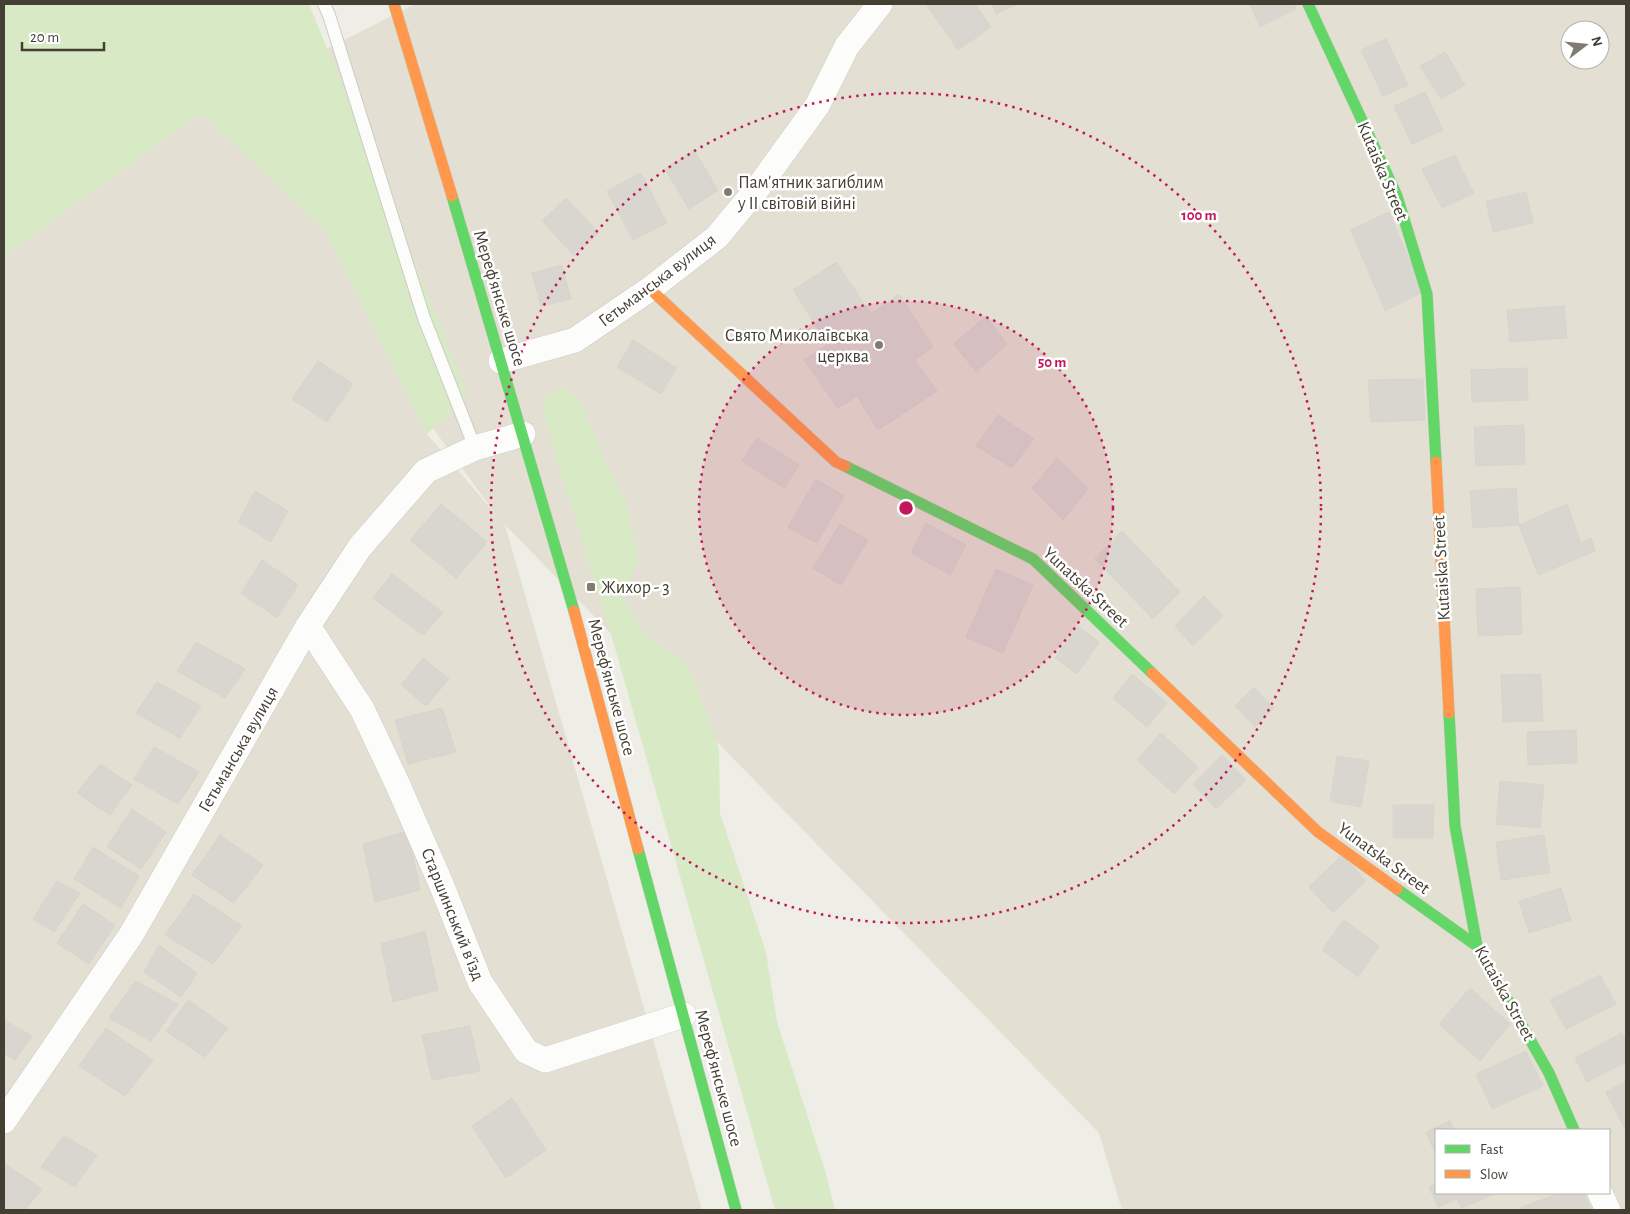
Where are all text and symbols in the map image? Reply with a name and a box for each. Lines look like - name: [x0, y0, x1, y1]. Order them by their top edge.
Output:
- scale bar: [22, 20, 105, 52]
- north arrow: [1560, 20, 1610, 70]
- text: 20 m: [30, 30, 59, 45]
- text: N: [1588, 35, 1605, 48]
- street label: Kutaiska Street: [1353, 119, 1411, 224]
- place label: Пам'ятник загиблим у II світовій війні: [737, 173, 884, 213]
- marker: Пам'ятник загиблим у II світовій війні: [722, 186, 734, 198]
- text: 100 m: [1181, 208, 1217, 223]
- street label: Мереф'янське шосе: [470, 228, 528, 369]
- street label: Гетьманська вулиця: [596, 231, 720, 331]
- place label: Свято Миколаївська церква: [725, 327, 869, 366]
- marker: Свято Миколаївська церква: [873, 339, 885, 351]
- text: 50 m: [1038, 355, 1066, 370]
- centre of rings: [897, 499, 915, 517]
- street label: Kutaiska Street: [1430, 515, 1454, 621]
- street label: Yunatska Street: [1039, 544, 1131, 632]
- place label: Жихор - 3: [601, 579, 670, 597]
- marker: Жихор - 3: [585, 581, 597, 593]
- street label: Мереф'янське шосе: [584, 617, 638, 758]
- street label: Гетьманська вулиця: [196, 684, 282, 815]
- street label: Yunatska Street: [1334, 820, 1433, 898]
- street label: Старшинський в’їзд: [417, 846, 487, 983]
- street label: Kutaiska Street: [1471, 943, 1538, 1044]
- street label: Мереф'янське шосе: [691, 1008, 745, 1149]
- legend: [1435, 1129, 1610, 1194]
- text: Fast: [1480, 1142, 1504, 1157]
- text: Slow: [1480, 1167, 1508, 1182]

